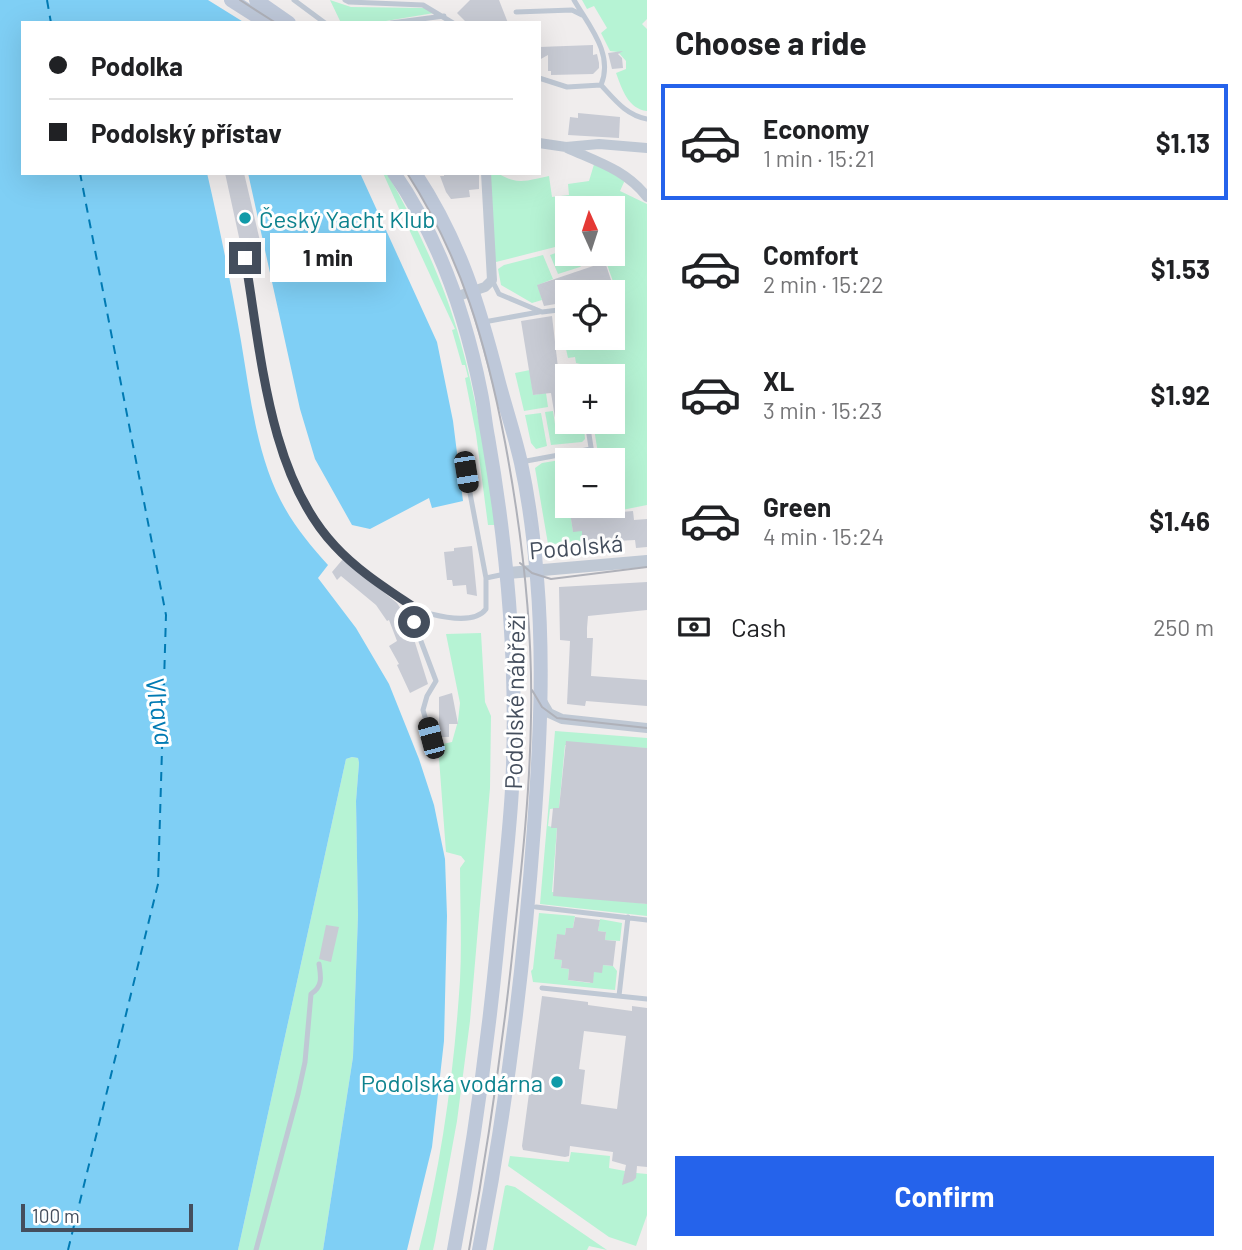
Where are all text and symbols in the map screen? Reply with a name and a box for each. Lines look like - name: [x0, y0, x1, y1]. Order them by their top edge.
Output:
- text: Choose a ride: [675, 23, 867, 61]
- text: Podolka: [91, 50, 183, 81]
- icon: car: [679, 111, 742, 174]
- text: Economy: [763, 113, 869, 144]
- text: Podolský přístav: [91, 117, 282, 148]
- text: $1.13: [1156, 127, 1210, 158]
- text: 1 min · 15:21: [763, 144, 875, 172]
- north arrow: [555, 196, 625, 266]
- map controls: [555, 196, 625, 518]
- place label: Český Yacht Klub: [259, 204, 435, 233]
- marker: Český Yacht Klub: [237, 210, 253, 226]
- callout: 1 min: [270, 233, 385, 282]
- icon: car: [679, 237, 742, 300]
- text: Comfort: [763, 239, 859, 270]
- route end: [229, 242, 261, 274]
- text: 1 min: [303, 243, 353, 271]
- text: $1.53: [1151, 253, 1210, 284]
- text: 2 min · 15:22: [763, 270, 884, 298]
- button: locate: [555, 280, 625, 350]
- icon: car: [679, 363, 742, 426]
- button: +: [555, 364, 625, 434]
- text: XL: [763, 365, 794, 396]
- text: $1.92: [1151, 379, 1210, 410]
- text: 3 min · 15:23: [763, 396, 882, 424]
- button: −: [555, 448, 625, 518]
- car: [453, 450, 480, 494]
- icon: car: [679, 489, 742, 552]
- text: Green: [763, 491, 831, 522]
- text: $1.46: [1149, 505, 1210, 536]
- text: 4 min · 15:24: [763, 522, 884, 550]
- street label: Podolská: [528, 527, 624, 565]
- route start: [398, 606, 430, 638]
- icon: cash: [675, 608, 713, 646]
- text: Cash: [731, 611, 786, 642]
- text: 250 m: [1153, 613, 1214, 641]
- street label: Podolské nábřeží: [498, 614, 530, 790]
- water label: Vltava: [140, 675, 182, 747]
- car: [416, 715, 447, 761]
- place label: Podolská vodárna: [361, 1068, 543, 1097]
- marker: Podolská vodárna: [549, 1074, 565, 1090]
- button: Confirm: [675, 1156, 1214, 1236]
- scale bar: [21, 1201, 192, 1233]
- text: 100 m: [32, 1204, 80, 1227]

